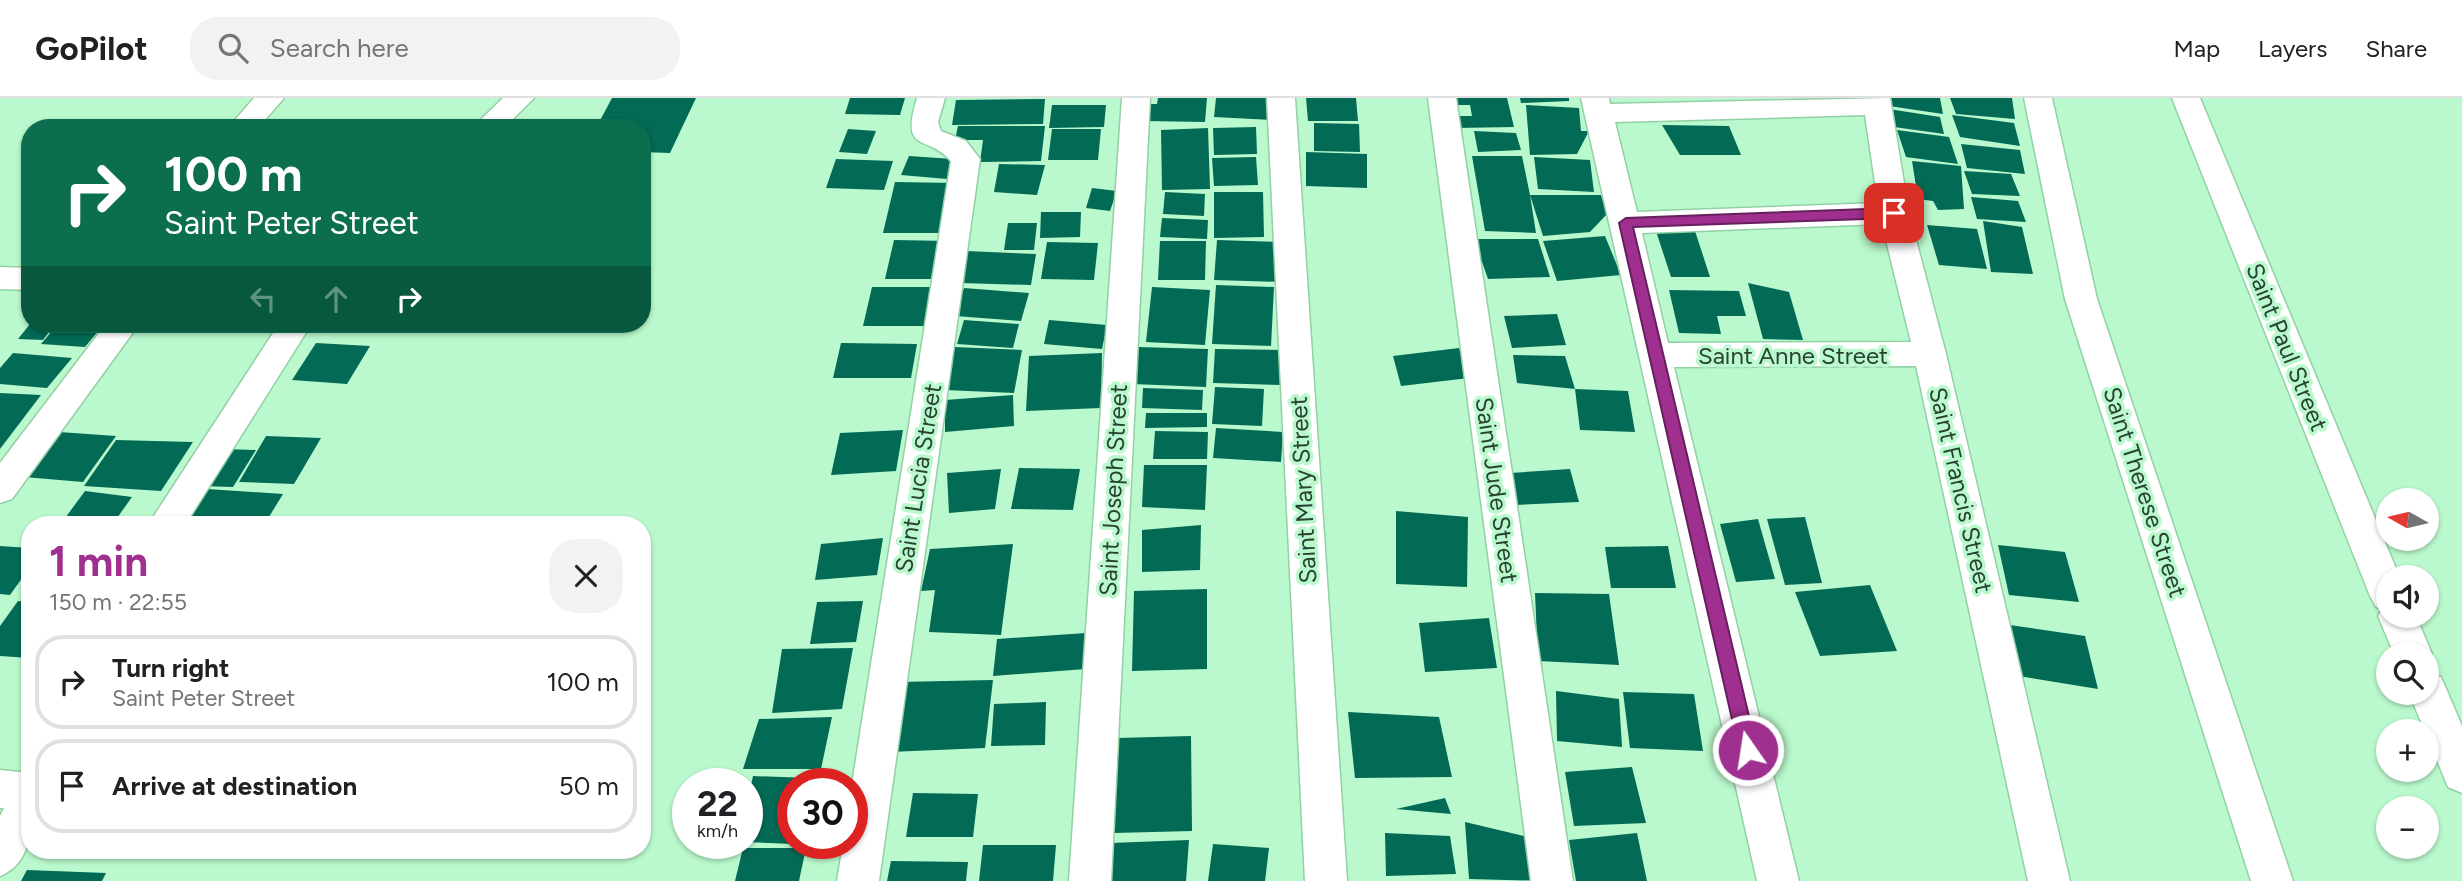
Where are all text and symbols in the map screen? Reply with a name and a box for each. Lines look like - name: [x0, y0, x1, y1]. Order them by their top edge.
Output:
- search box: [190, 17, 680, 80]
- text: GoPilot: [35, 29, 148, 68]
- icon: search: [214, 29, 252, 67]
- text: Search here: [270, 32, 409, 64]
- text: Map: [2173, 34, 2220, 63]
- text: Layers: [2258, 34, 2327, 63]
- text: Share: [2365, 34, 2427, 63]
- text: 100 m: [164, 144, 303, 203]
- icon: right: [49, 147, 140, 238]
- pin: [1864, 183, 1924, 243]
- icon: arrive: [1875, 194, 1913, 232]
- text: Saint Peter Street: [164, 204, 419, 242]
- street label: Saint Paul Street: [2240, 259, 2334, 435]
- icon: left: [244, 280, 282, 318]
- icon: ahead: [317, 280, 355, 318]
- icon: right: [390, 280, 428, 318]
- street label: Saint Anne Street: [1698, 341, 1888, 370]
- street label: Saint Lucia Street: [889, 382, 947, 574]
- street label: Saint Joseph Street: [1093, 383, 1133, 597]
- street label: Saint Therese Street: [2097, 383, 2193, 601]
- street label: Saint Francis Street: [1923, 384, 1999, 596]
- street label: Saint Jude Street: [1470, 395, 1524, 585]
- street label: Saint Mary Street: [1284, 396, 1322, 584]
- north arrow: [2376, 488, 2440, 551]
- map controls: [2376, 488, 2439, 859]
- text: 1 min: [49, 536, 148, 587]
- button: close: [549, 539, 623, 613]
- button: sound: [2376, 565, 2439, 628]
- text: 150 m · 22:55: [49, 588, 187, 616]
- button: search: [2376, 642, 2439, 705]
- text: Turn right: [112, 652, 229, 684]
- icon: right: [53, 663, 91, 701]
- text: 100 m: [546, 666, 619, 698]
- text: Saint Peter Street: [112, 684, 295, 712]
- position arrow: [1711, 713, 1785, 787]
- button: +: [2376, 719, 2439, 782]
- icon: arrive: [53, 767, 91, 805]
- speed limit sign: 30: [777, 768, 868, 859]
- text: Arrive at destination: [112, 770, 357, 802]
- text: 50 m: [559, 770, 619, 802]
- text: 22: [697, 783, 738, 825]
- button: −: [2376, 796, 2439, 859]
- text: km/h: [697, 820, 738, 842]

